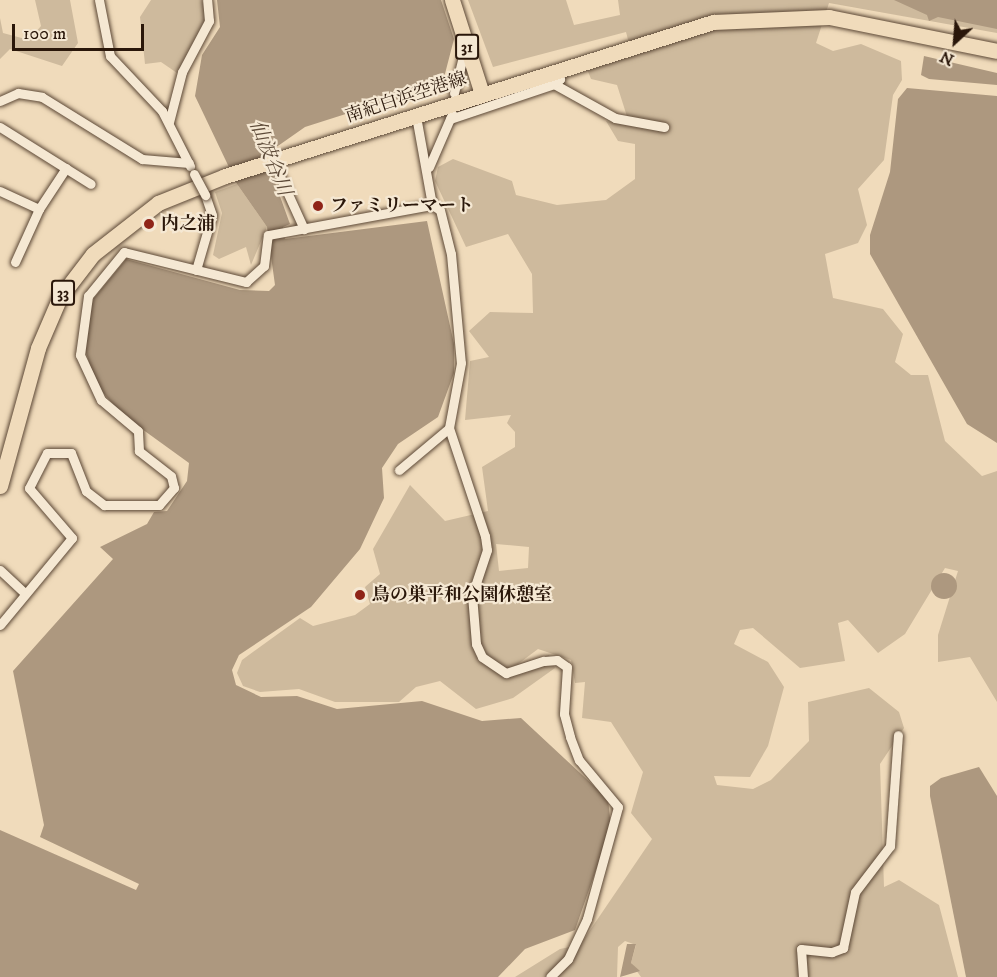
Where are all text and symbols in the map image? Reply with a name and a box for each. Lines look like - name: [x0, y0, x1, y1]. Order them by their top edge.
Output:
- scale bar: [15, 12, 147, 50]
- north arrow: [925, 12, 985, 72]
- text: 100 m: [23, 23, 66, 45]
- road number: 31: [455, 34, 479, 60]
- text: N: [937, 46, 957, 70]
- street label: 南紀白浜空港線: [343, 68, 469, 128]
- water label: 仙波谷川: [244, 116, 296, 200]
- place label: ファミリーマート: [330, 195, 474, 217]
- marker: ファミリーマート: [311, 199, 325, 213]
- place label: 内之浦: [161, 213, 215, 235]
- marker: 内之浦: [142, 217, 156, 231]
- road number: 33: [51, 280, 75, 306]
- place label: 鳥の巣平和公園休憩室: [372, 584, 552, 606]
- marker: 鳥の巣平和公園休憩室: [353, 588, 367, 602]

